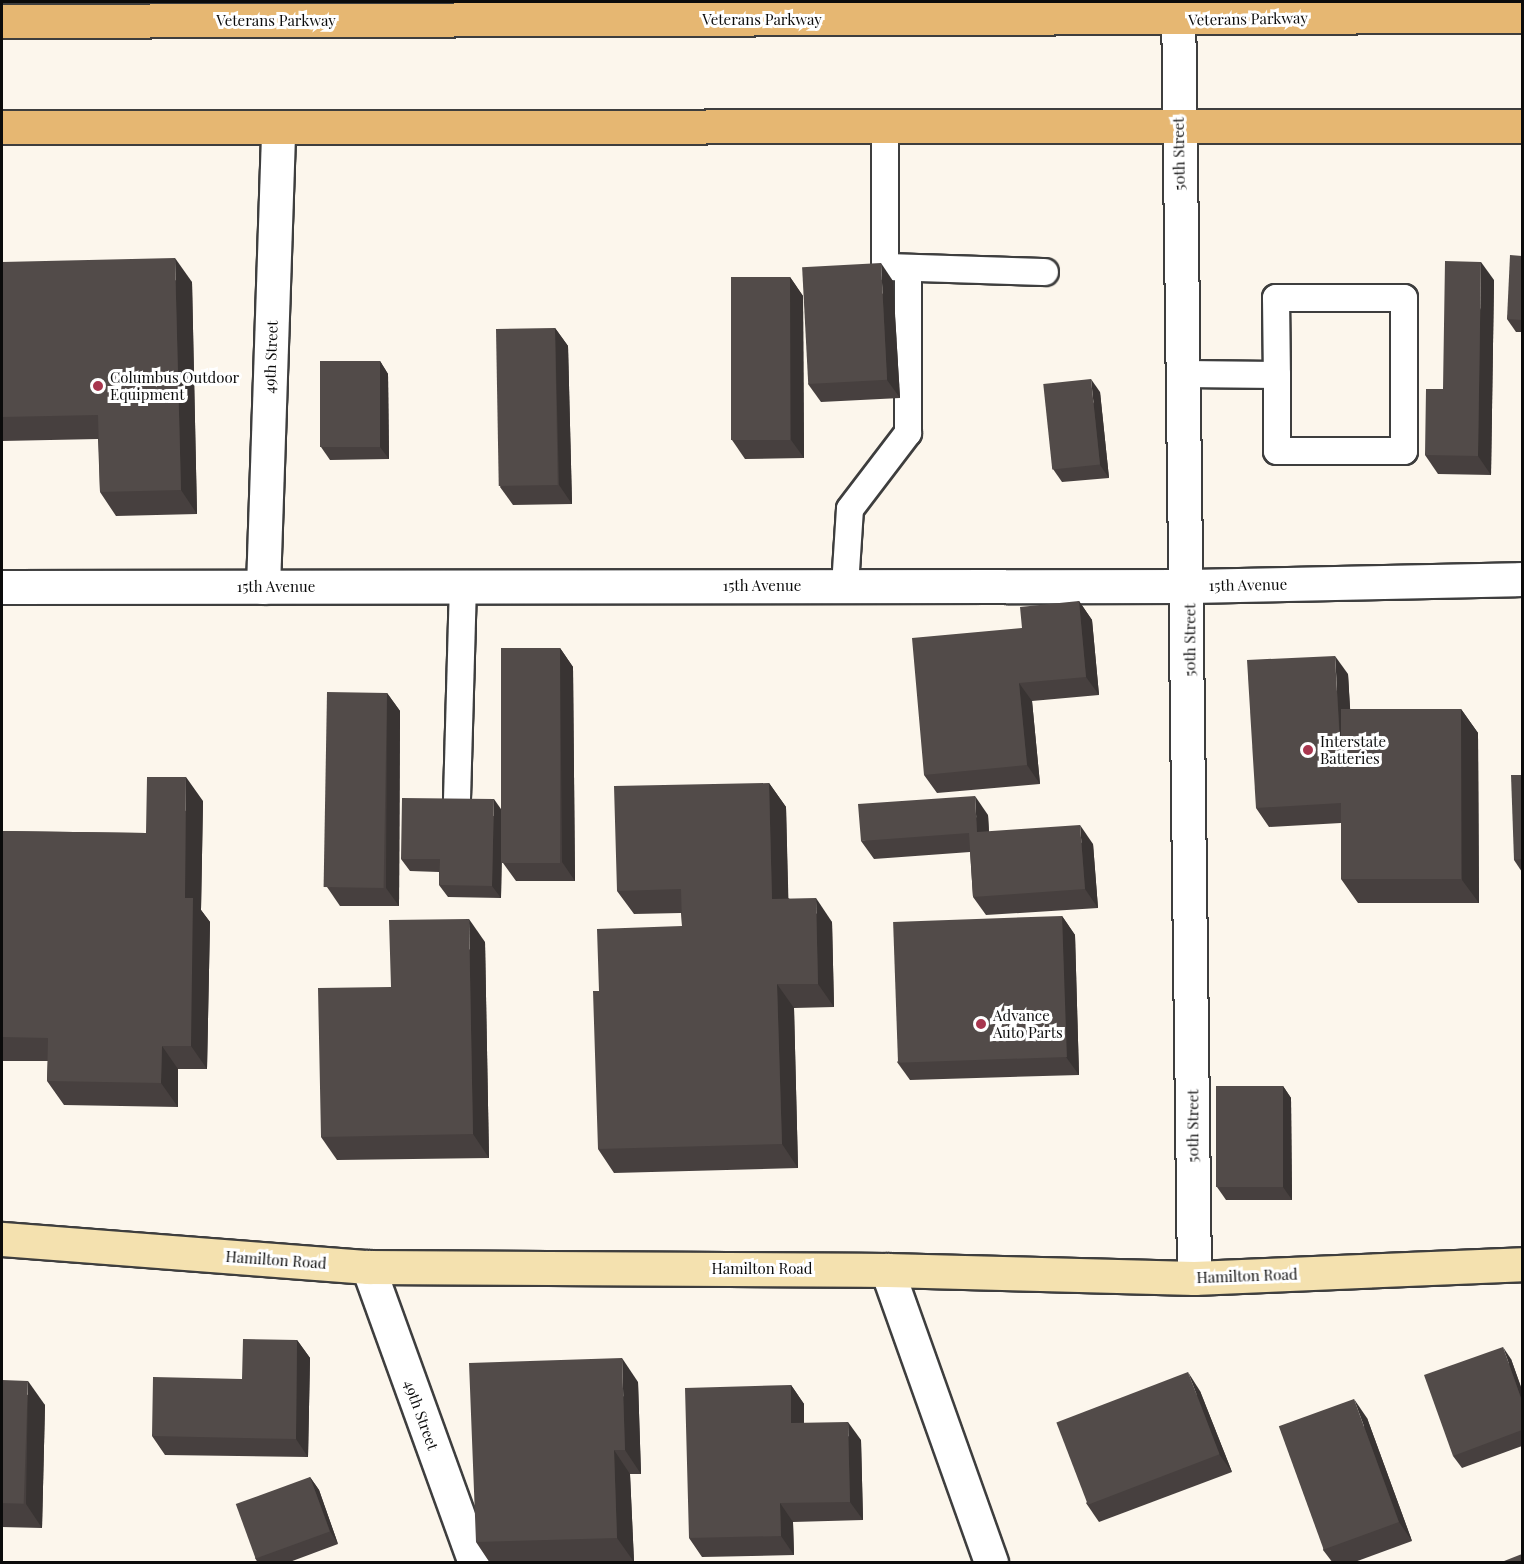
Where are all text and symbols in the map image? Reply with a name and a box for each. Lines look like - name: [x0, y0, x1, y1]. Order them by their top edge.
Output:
- street label: Veterans Parkway: [1188, 9, 1308, 29]
- street label: Veterans Parkway: [702, 11, 822, 29]
- street label: Veterans Parkway: [216, 12, 336, 30]
- street label: 50th Street: [1169, 117, 1189, 191]
- street label: 49th Street: [261, 320, 281, 394]
- place label: Columbus Outdoor Equipment: [110, 368, 239, 403]
- marker: Columbus Outdoor Equipment: [91, 379, 105, 393]
- street label: 15th Avenue: [1208, 575, 1288, 595]
- street label: 15th Avenue: [723, 577, 801, 595]
- street label: 15th Avenue: [237, 578, 315, 596]
- street label: 50th Street: [1181, 603, 1199, 677]
- place label: Interstate Batteries: [1320, 732, 1386, 767]
- marker: Interstate Batteries: [1301, 743, 1315, 757]
- place label: Advance Auto Parts: [993, 1006, 1063, 1041]
- marker: Advance Auto Parts: [974, 1017, 988, 1031]
- street label: 50th Street: [1184, 1089, 1202, 1163]
- street label: Hamilton Road: [225, 1247, 327, 1273]
- street label: Hamilton Road: [711, 1260, 813, 1278]
- street label: Hamilton Road: [1196, 1265, 1298, 1287]
- street label: 49th Street: [400, 1378, 442, 1452]

